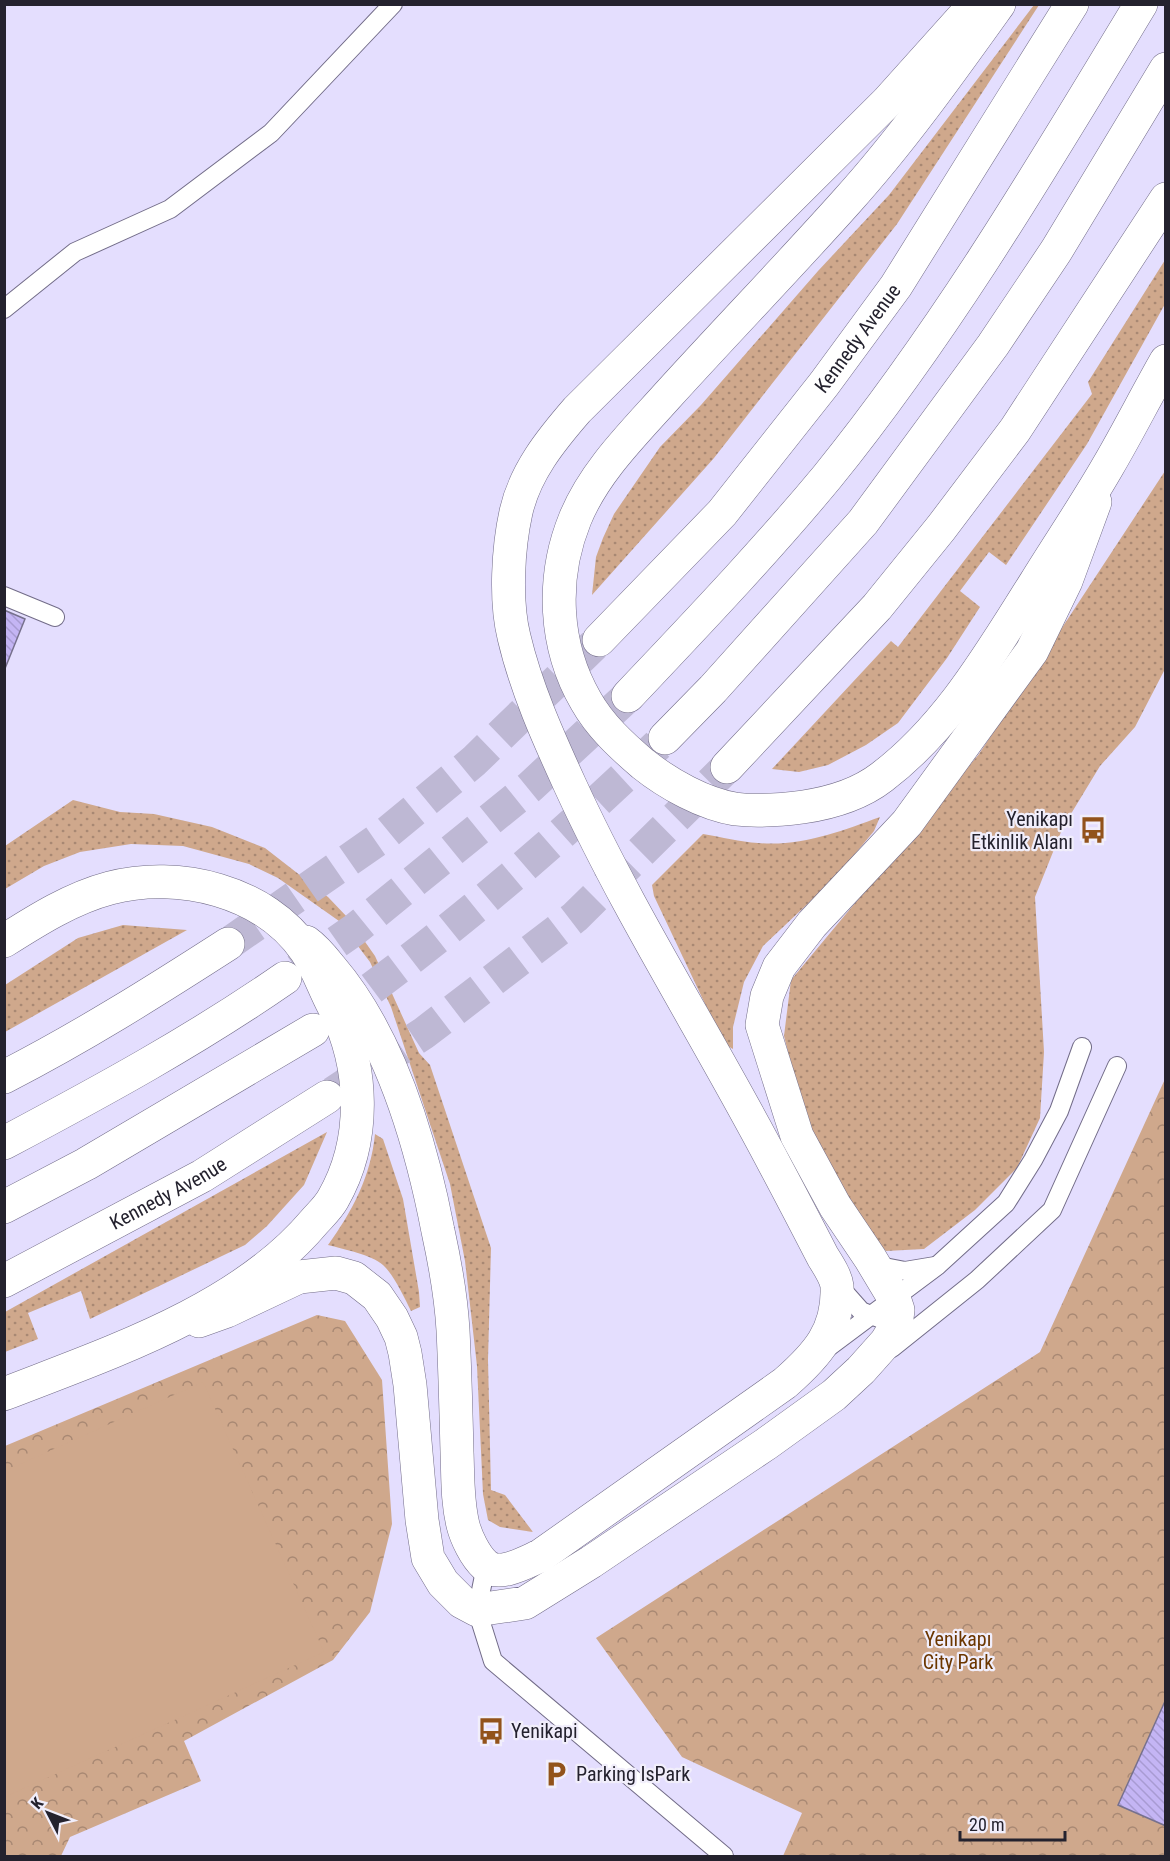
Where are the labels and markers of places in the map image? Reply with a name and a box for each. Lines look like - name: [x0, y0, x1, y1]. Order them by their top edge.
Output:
- place label: Yenikapı Etkinlik Alanı: [971, 807, 1073, 854]
- bus stop icon: Yenikapı Etkinlik Alanı: [1078, 815, 1108, 845]
- bus stop icon: Yenikapi: [476, 1716, 506, 1746]
- place label: Yenikapi: [511, 1719, 578, 1743]
- parking icon: Parking IsPark: [541, 1759, 571, 1789]
- place label: Parking IsPark: [576, 1762, 690, 1786]

